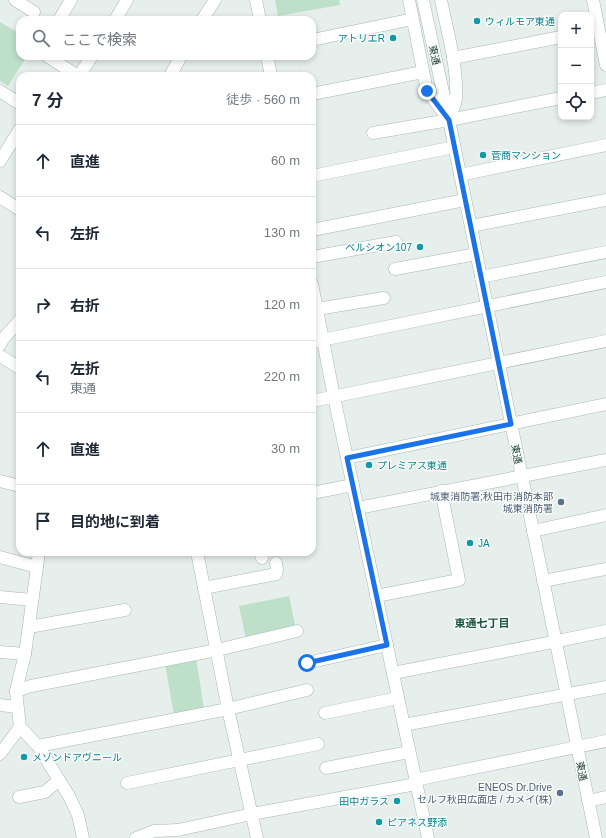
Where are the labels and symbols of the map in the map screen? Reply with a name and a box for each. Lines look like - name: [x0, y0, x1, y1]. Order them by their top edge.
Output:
- marker: ウィルモア東通: [472, 16, 482, 26]
- place label: ウィルモア東通: [485, 16, 555, 27]
- place label: アトリエR: [338, 33, 385, 44]
- marker: アトリエR: [388, 33, 398, 43]
- street label: 東通: [427, 44, 442, 66]
- route end: [418, 82, 436, 100]
- marker: 菅商マンション: [478, 150, 488, 160]
- place label: 菅商マンション: [491, 150, 561, 161]
- place label: ベルシオン107: [345, 242, 412, 253]
- marker: ベルシオン107: [415, 242, 425, 252]
- street label: 東通: [509, 443, 524, 465]
- marker: プレミアス東通: [364, 460, 374, 470]
- place label: プレミアス東通: [377, 460, 447, 471]
- place label: 城東消防署;秋田市消防本部 城東消防署: [430, 491, 553, 514]
- marker: 城東消防署;秋田市消防本部 城東消防署: [556, 497, 566, 507]
- marker: JA: [465, 538, 475, 548]
- place label: JA: [478, 538, 490, 549]
- district label: 東通七丁目: [455, 617, 510, 629]
- route start: [298, 654, 316, 672]
- marker: メゾンドアヴニール: [19, 752, 29, 762]
- place label: メゾンドアヴニール: [32, 752, 122, 763]
- street label: 東通: [574, 760, 589, 782]
- place label: ENEOS Dr.Drive セルフ秋田広面店 / カメイ(株): [417, 782, 552, 805]
- marker: ENEOS Dr.Drive セルフ秋田広面店 / カメイ(株): [555, 788, 565, 798]
- place label: 田中ガラス: [339, 796, 389, 807]
- marker: 田中ガラス: [392, 796, 402, 806]
- marker: ピアネス野添: [374, 817, 384, 827]
- place label: ピアネス野添: [387, 817, 447, 828]

